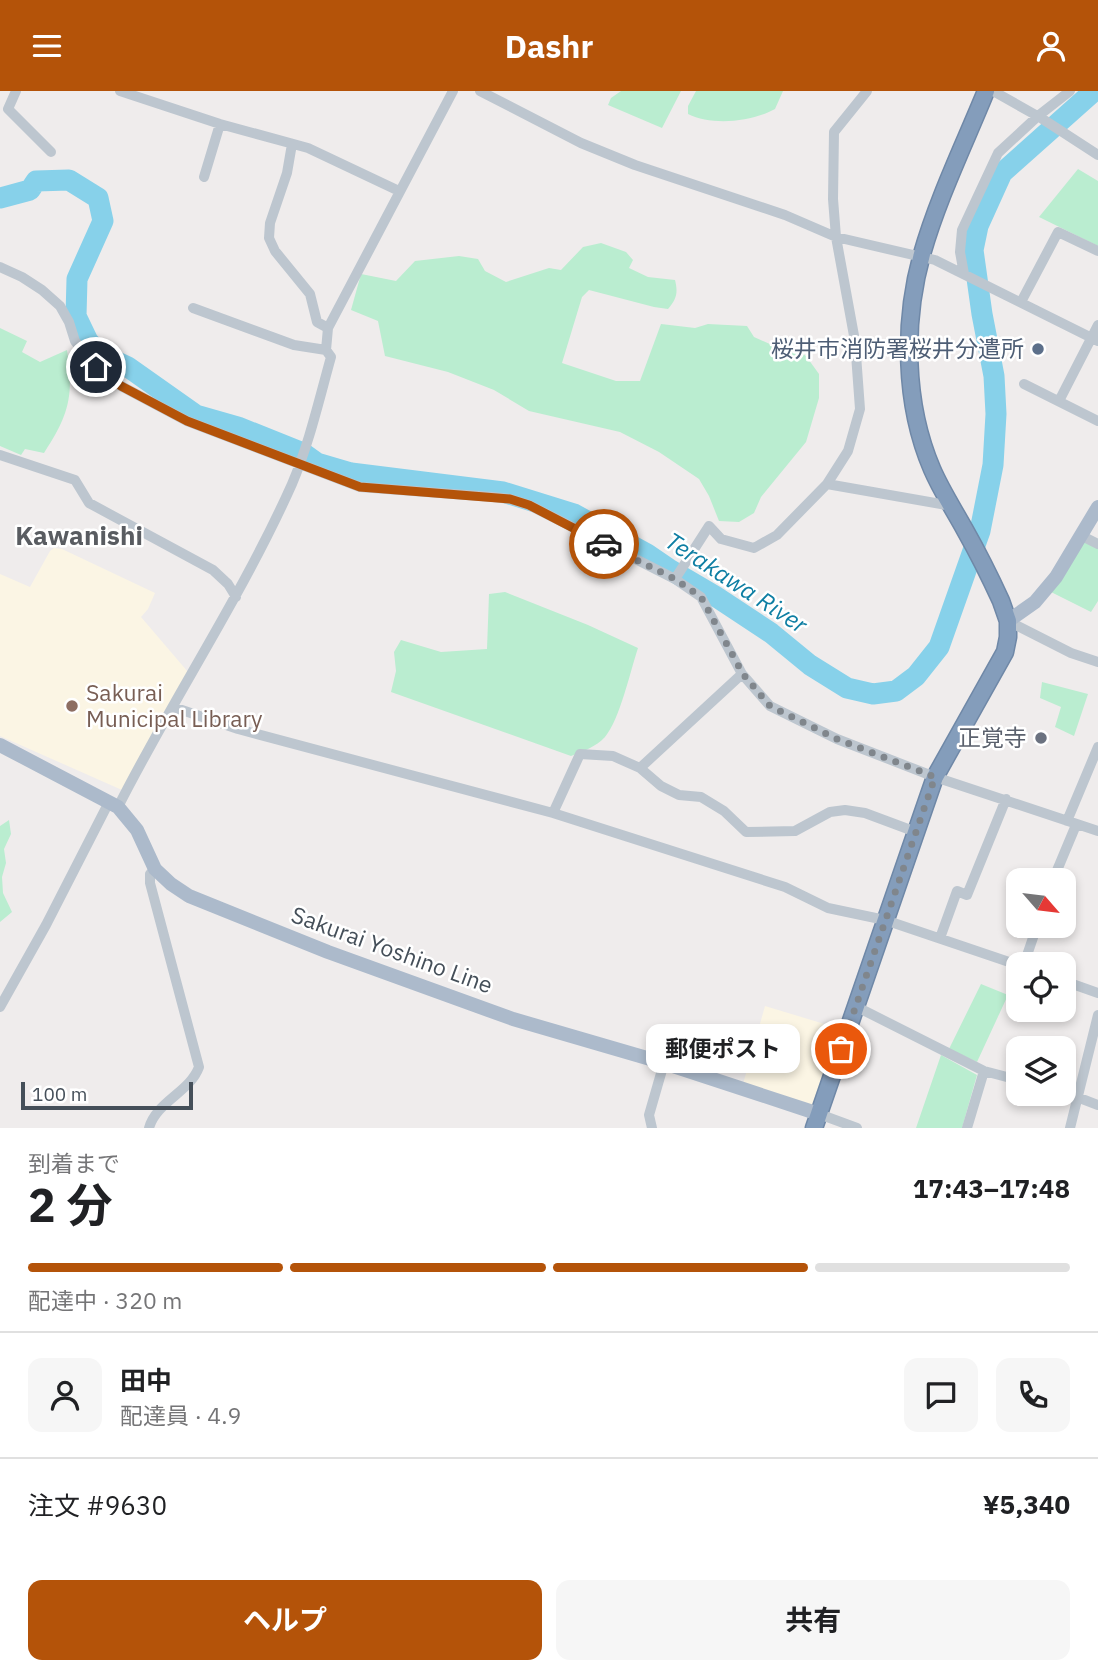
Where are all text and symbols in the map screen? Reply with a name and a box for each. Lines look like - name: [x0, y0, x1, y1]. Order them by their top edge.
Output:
- text: Dashr: [505, 25, 593, 67]
- icon: menu: [28, 27, 66, 65]
- icon: person: [1032, 27, 1070, 65]
- place label: 桜井市消防署桜井分遣所: [771, 333, 1024, 363]
- pin: [66, 337, 126, 397]
- marker: 桜井市消防署桜井分遣所: [1030, 341, 1046, 357]
- icon: home: [77, 348, 115, 386]
- courier: [569, 509, 639, 579]
- district label: Kawanishi: [15, 518, 143, 552]
- water label: Terakawa River: [659, 524, 815, 641]
- icon: car: [585, 525, 623, 563]
- place label: Sakurai Municipal Library: [86, 677, 263, 733]
- marker: Sakurai Municipal Library: [64, 698, 80, 714]
- place label: 正覚寺: [958, 722, 1027, 752]
- marker: 正覚寺: [1033, 730, 1049, 746]
- north arrow: [1006, 868, 1076, 938]
- map controls: [1006, 868, 1076, 1106]
- street label: Sakurai Yoshino Line: [288, 899, 497, 999]
- button: locate: [1006, 952, 1076, 1022]
- pin: [811, 1019, 871, 1079]
- callout: 郵便ポスト: [645, 1025, 799, 1073]
- icon: bag: [822, 1030, 860, 1068]
- text: 郵便ポスト: [666, 1033, 781, 1063]
- button: layers: [1006, 1036, 1076, 1106]
- scale bar: [21, 1079, 192, 1111]
- text: 100 m: [32, 1082, 87, 1106]
- text: 到着まで: [28, 1148, 120, 1178]
- text: 17:43–17:48: [913, 1171, 1070, 1205]
- text: 2 分: [28, 1175, 112, 1235]
- text: 配達中 · 320 m: [28, 1285, 182, 1315]
- button: person: [28, 1358, 102, 1432]
- button: chat: [904, 1358, 978, 1432]
- button: phone: [996, 1358, 1070, 1432]
- text: 田中: [120, 1363, 172, 1397]
- text: 配達員 · 4.9: [120, 1400, 241, 1430]
- text: ¥5,340: [983, 1487, 1070, 1521]
- text: 注文 #9630: [28, 1488, 167, 1522]
- button: ヘルプ: [28, 1580, 542, 1660]
- button: 共有: [556, 1580, 1070, 1660]

